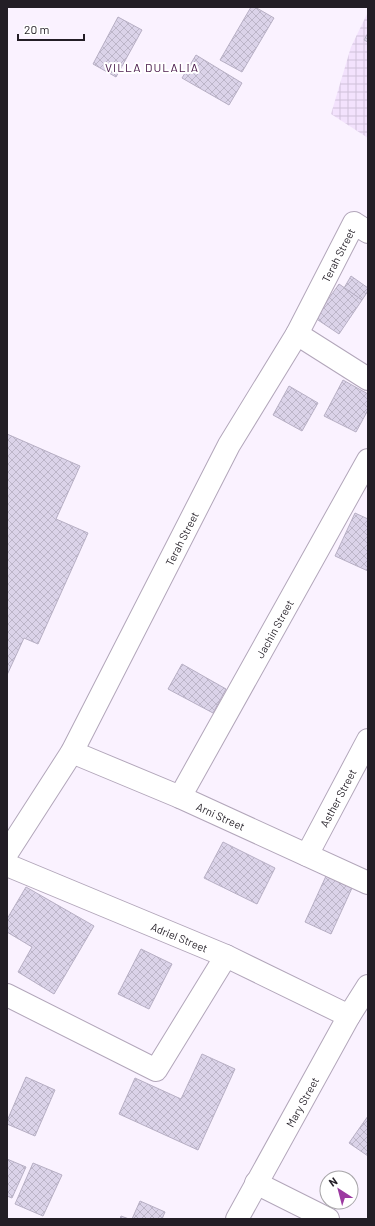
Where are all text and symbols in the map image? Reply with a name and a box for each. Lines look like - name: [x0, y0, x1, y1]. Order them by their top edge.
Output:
- scale bar: [18, 16, 84, 42]
- text: 20 m: [24, 22, 50, 36]
- district label: VILLA DULALIA: [105, 60, 199, 74]
- street label: Terah Street: [318, 226, 357, 284]
- street label: Terah Street: [162, 509, 200, 568]
- street label: Jachin Street: [253, 597, 295, 660]
- street label: Asther Street: [317, 766, 358, 829]
- street label: Arni Street: [195, 799, 247, 832]
- street label: Adriel Street: [149, 919, 210, 954]
- street label: Mary Street: [283, 1074, 321, 1129]
- north arrow: [319, 1170, 359, 1210]
- text: N: [326, 1174, 340, 1189]

